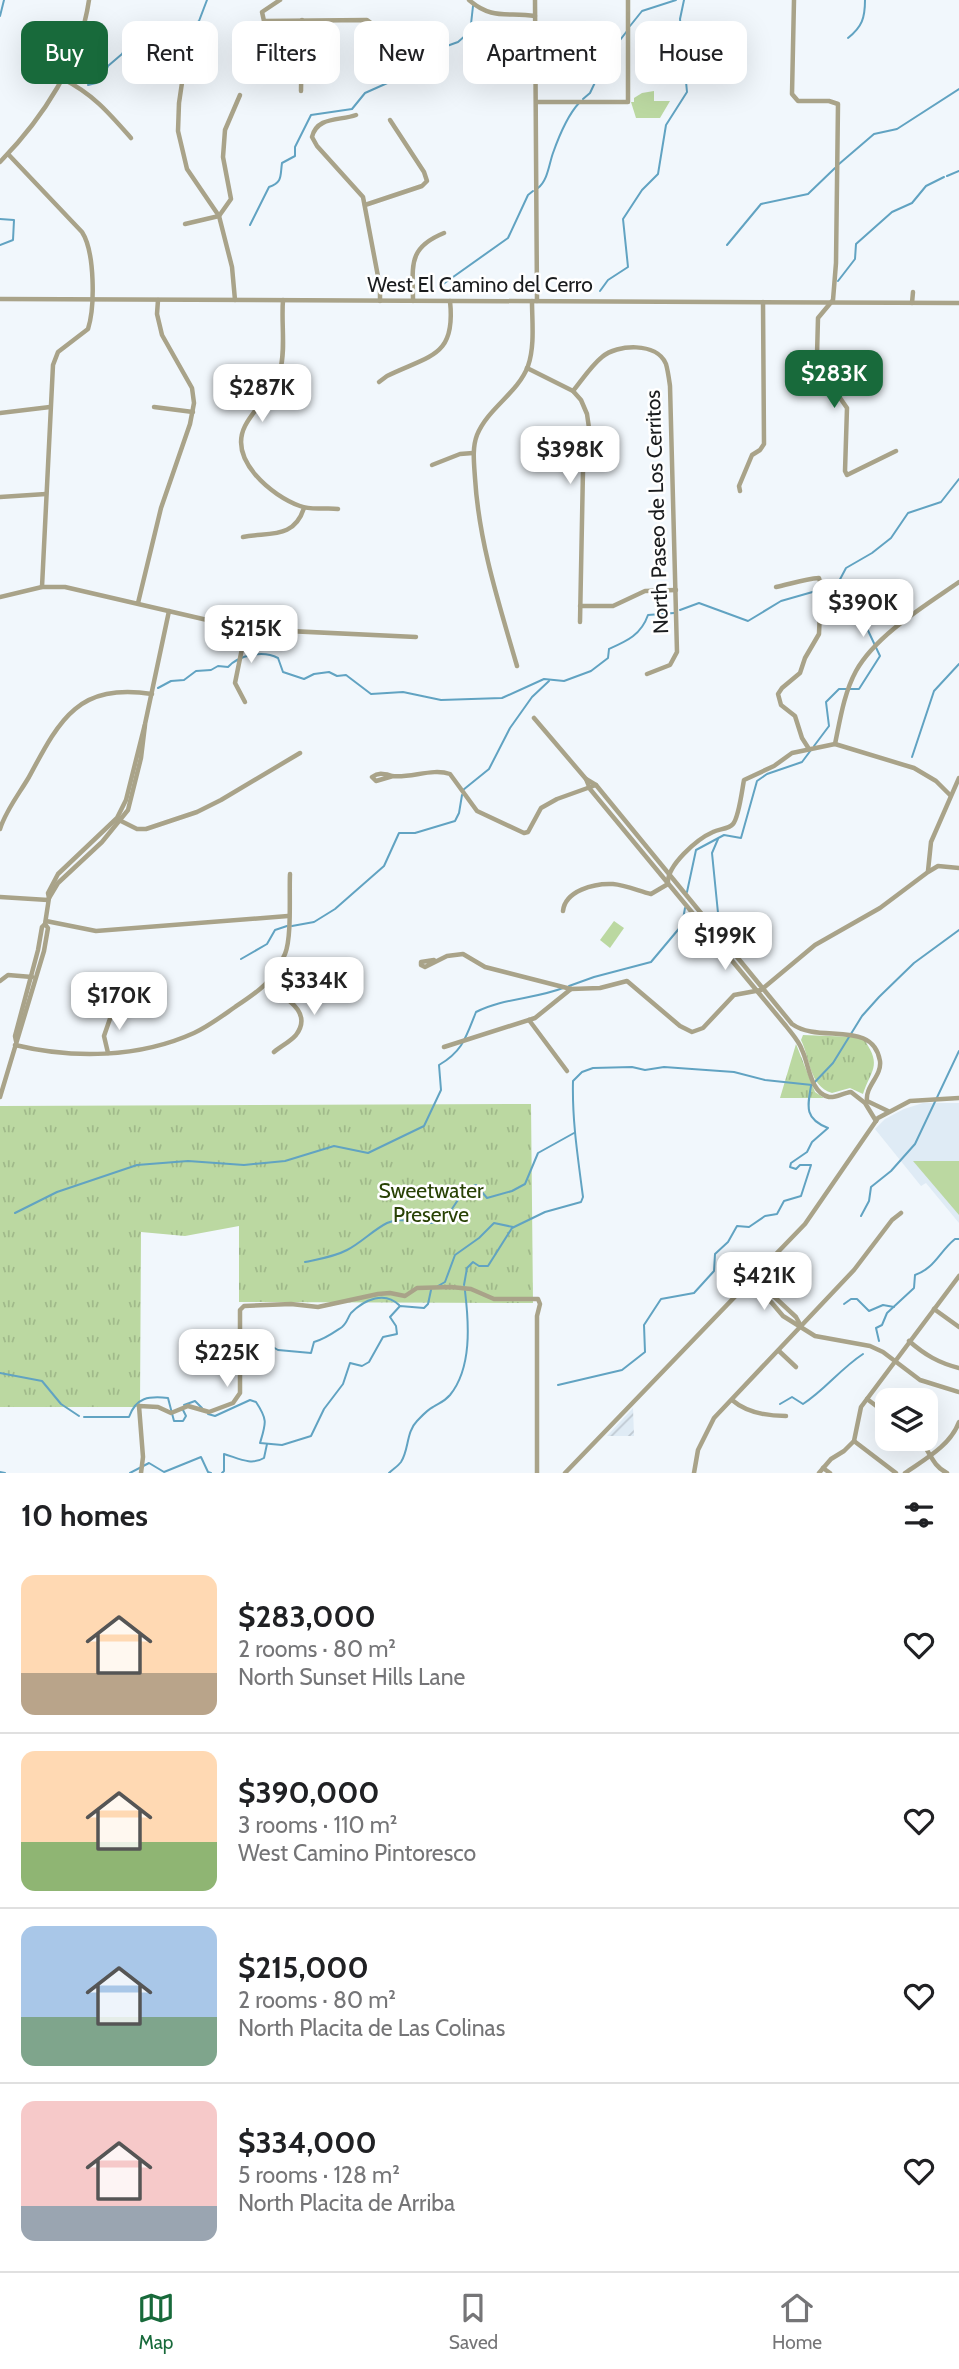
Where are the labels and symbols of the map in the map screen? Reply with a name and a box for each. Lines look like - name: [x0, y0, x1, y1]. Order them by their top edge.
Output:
- street label: West El Camino del Cerro: [367, 272, 593, 297]
- pin: $283K: [785, 350, 883, 410]
- pin: $287K: [213, 364, 311, 424]
- street label: North Paseo de Los Cerritos: [640, 389, 673, 634]
- pin: $398K: [521, 426, 619, 486]
- pin: $390K: [814, 580, 912, 639]
- pin: $215K: [202, 606, 300, 665]
- pin: $199K: [676, 912, 774, 972]
- pin: $334K: [265, 958, 363, 1017]
- pin: $170K: [70, 972, 168, 1032]
- park label: Sweetwater Preserve: [378, 1178, 484, 1227]
- pin: $421K: [715, 1252, 813, 1312]
- pin: $225K: [178, 1330, 276, 1389]

